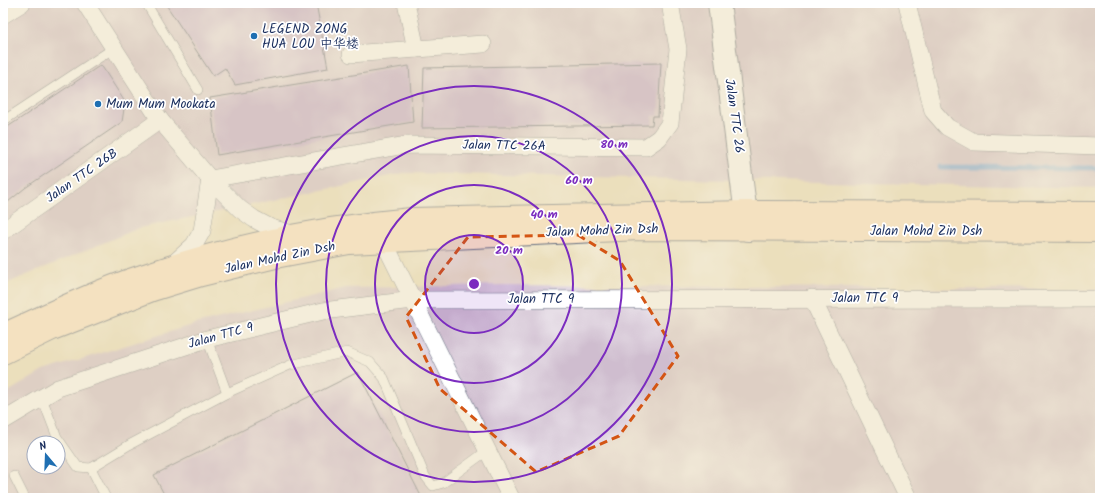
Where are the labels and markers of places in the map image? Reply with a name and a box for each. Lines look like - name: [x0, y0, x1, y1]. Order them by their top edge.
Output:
- place label: LEGEND ZONG HUA LOU 中华楼: [262, 19, 359, 55]
- marker: LEGEND ZONG HUA LOU 中华楼: [249, 31, 259, 41]
- place label: Mum Mum Mookata: [106, 94, 216, 115]
- marker: Mum Mum Mookata: [93, 99, 103, 109]
- centre of rings: [467, 277, 481, 291]

